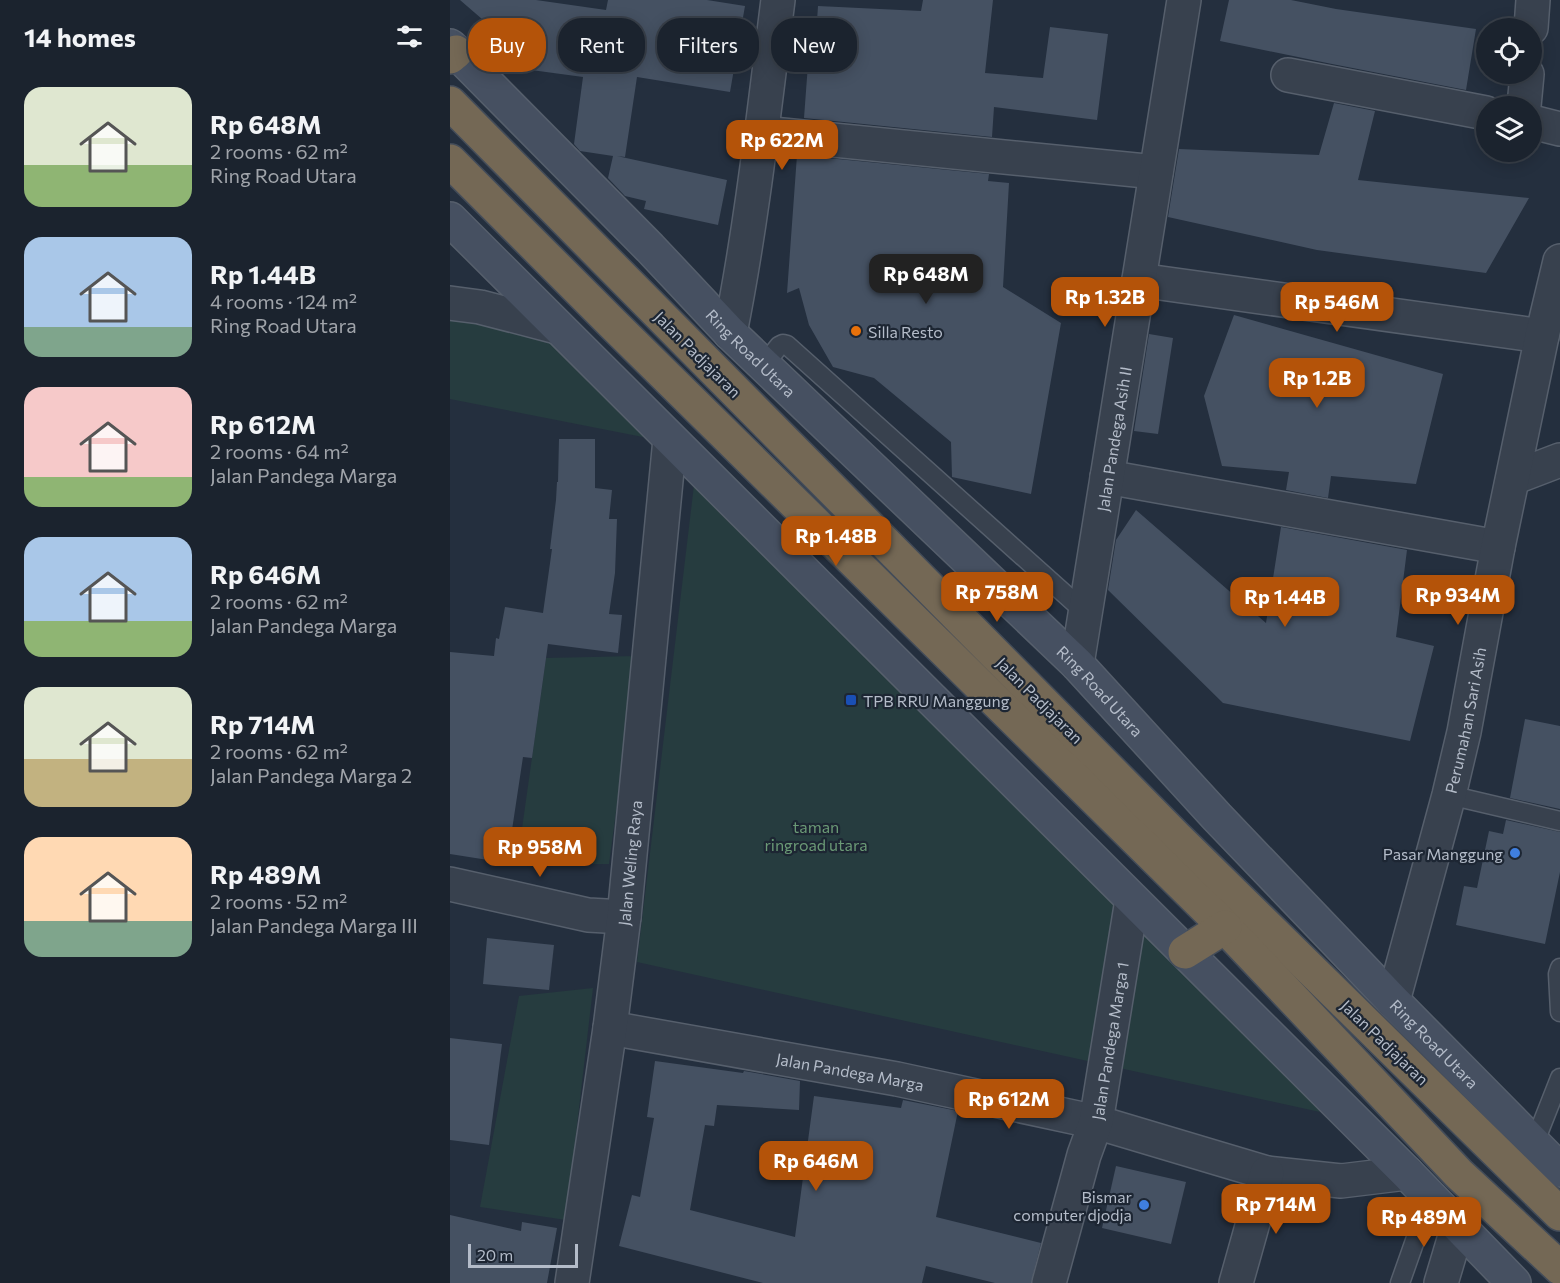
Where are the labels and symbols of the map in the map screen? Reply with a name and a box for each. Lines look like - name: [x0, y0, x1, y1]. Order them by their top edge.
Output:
- pin: Rp 622M: [727, 120, 837, 171]
- pin: Rp 648M: [871, 254, 981, 305]
- pin: Rp 1.32B: [1043, 277, 1167, 328]
- pin: Rp 546M: [1282, 282, 1392, 333]
- street label: Ring Road Utara: [703, 305, 800, 400]
- street label: Jalan Padjajaran: [651, 307, 745, 401]
- place label: Silla Resto: [868, 322, 943, 341]
- marker: Silla Resto: [849, 324, 863, 338]
- pin: Rp 1.2B: [1262, 358, 1372, 409]
- street label: Jalan Pandega Asih II: [1092, 365, 1134, 513]
- pin: Rp 1.48B: [774, 516, 898, 567]
- pin: Rp 758M: [942, 572, 1052, 623]
- pin: Rp 934M: [1403, 575, 1513, 626]
- pin: Rp 1.44B: [1223, 577, 1347, 628]
- street label: Ring Road Utara: [1054, 641, 1148, 740]
- street label: Perumahan Sari Asih: [1440, 646, 1489, 795]
- street label: Jalan Padjajaran: [993, 653, 1087, 747]
- place label: TPB RRU Manggung: [863, 691, 1010, 710]
- marker: TPB RRU Manggung: [844, 693, 858, 707]
- street label: Jalan Weling Raya: [613, 799, 645, 927]
- park label: taman ringroad utara: [764, 817, 868, 854]
- pin: Rp 958M: [485, 827, 595, 878]
- place label: Pasar Manggung: [1383, 844, 1503, 863]
- marker: Pasar Manggung: [1508, 846, 1522, 860]
- street label: Jalan Pandega Marga 1: [1087, 960, 1131, 1121]
- street label: Ring Road Utara: [1387, 995, 1483, 1092]
- street label: Jalan Padjajaran: [1337, 996, 1433, 1088]
- street label: Jalan Pandega Marga: [775, 1048, 926, 1094]
- pin: Rp 612M: [954, 1079, 1064, 1130]
- pin: Rp 646M: [761, 1141, 871, 1192]
- pin: Rp 714M: [1221, 1184, 1331, 1235]
- place label: Bismar computer djodja: [1013, 1187, 1133, 1224]
- pin: Rp 489M: [1369, 1197, 1479, 1248]
- marker: Bismar computer djodja: [1137, 1198, 1151, 1212]
- scale bar: [468, 1241, 578, 1268]

